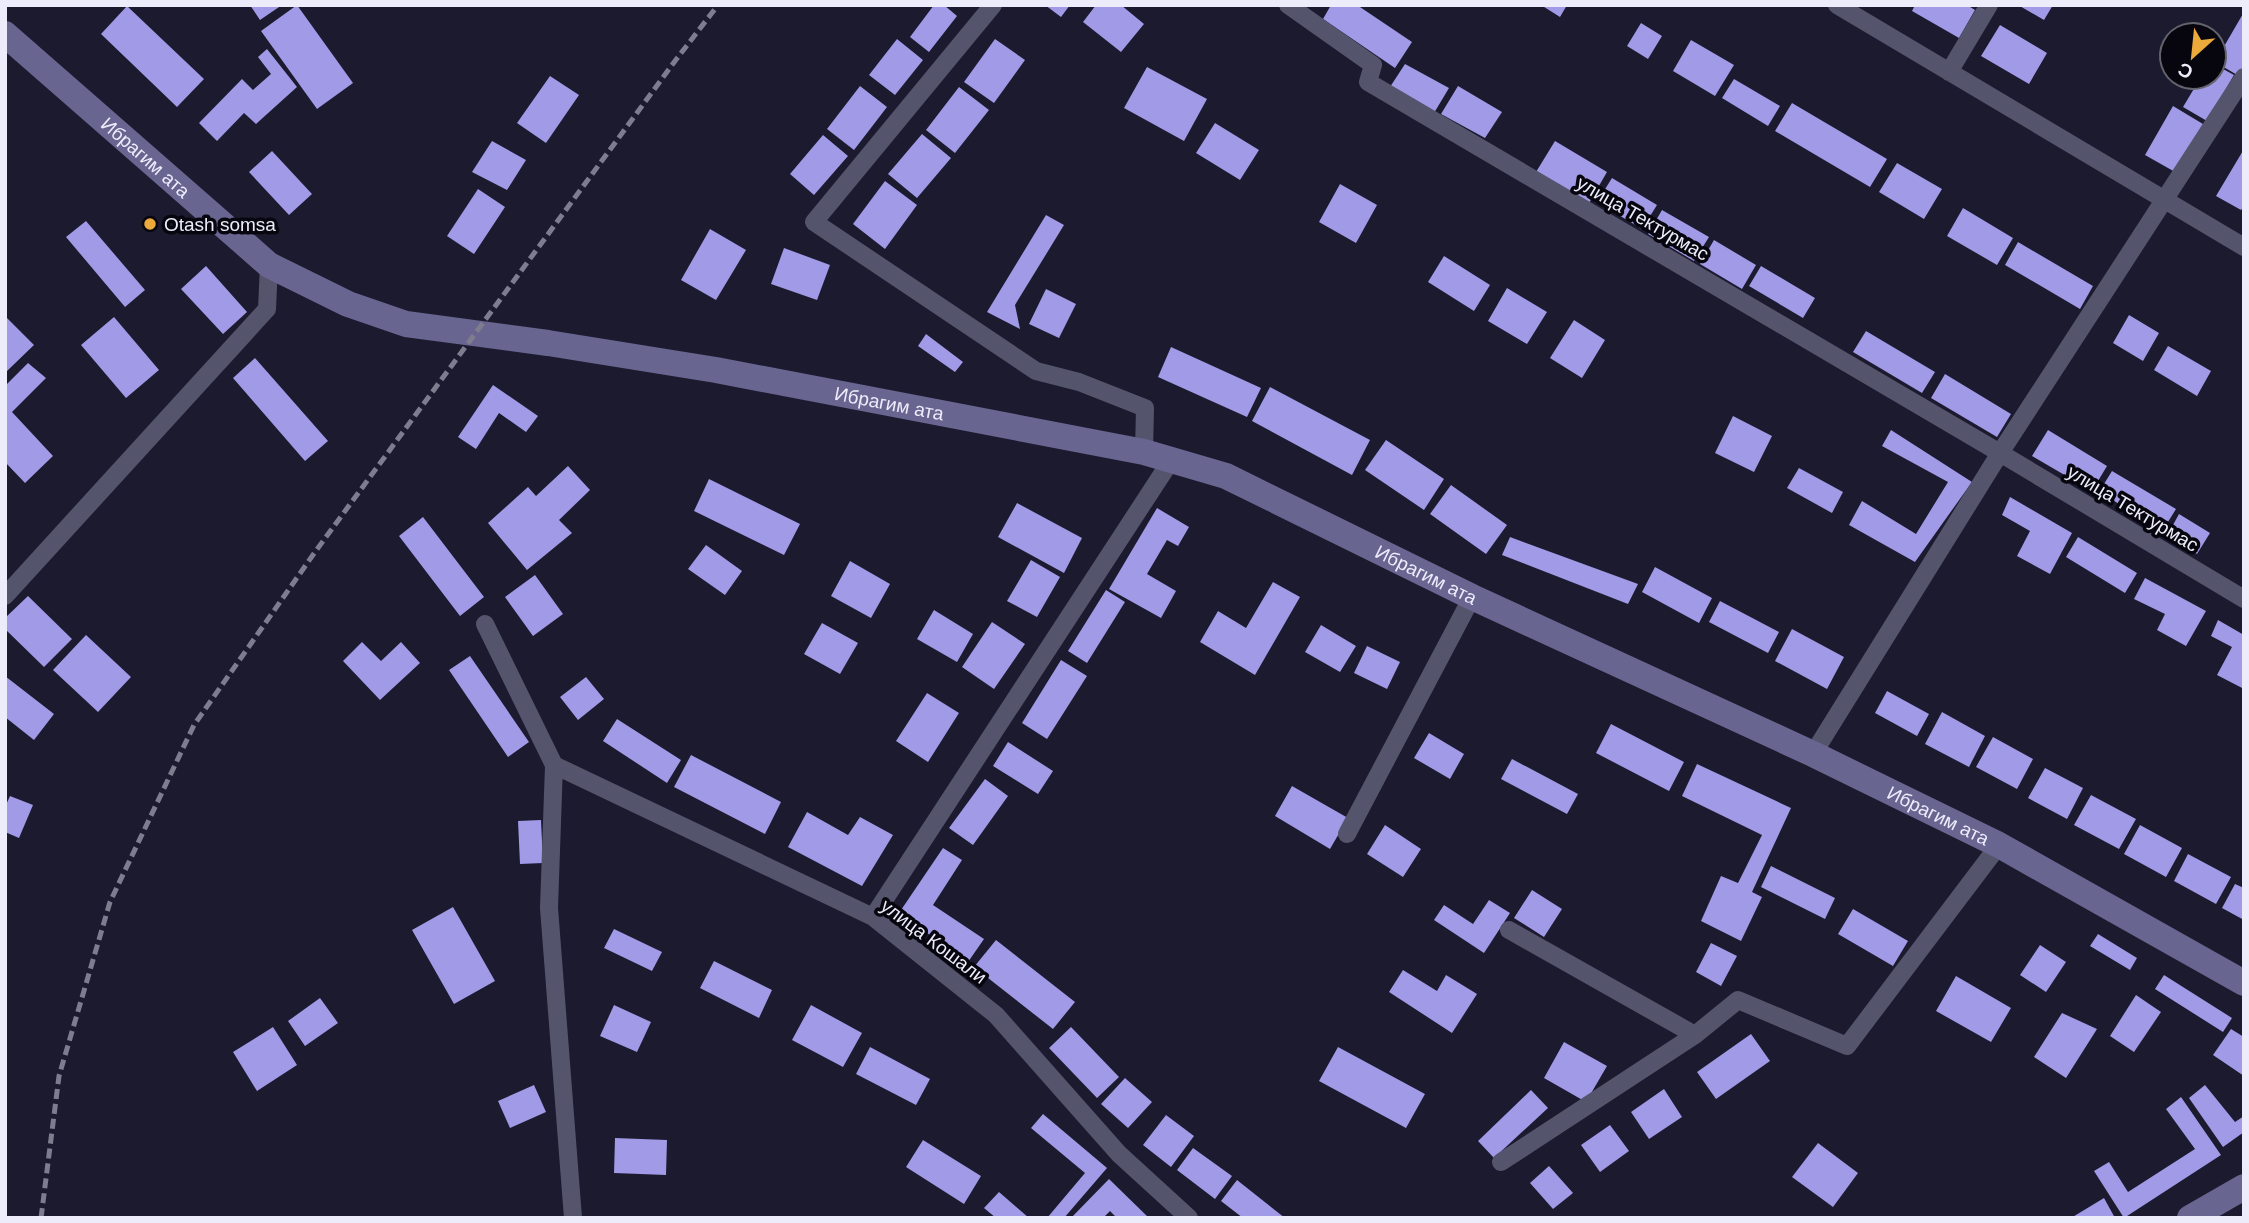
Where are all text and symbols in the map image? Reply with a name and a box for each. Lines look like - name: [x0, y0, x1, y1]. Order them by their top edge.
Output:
- north arrow: [2158, 21, 2228, 91]
- text: С: [2174, 58, 2196, 83]
- street label: Ибрагим ата: [97, 113, 194, 202]
- street label: улица Тектурмас: [1573, 172, 1713, 265]
- place label: Otash somsa: [164, 214, 276, 235]
- marker: Otash somsa: [142, 216, 158, 232]
- street label: Ибрагим ата: [833, 383, 946, 424]
- street label: улица Тектурмас: [2063, 461, 2202, 556]
- street label: Ибрагим ата: [1372, 541, 1481, 609]
- street label: Ибрагим ата: [1884, 782, 1993, 850]
- street label: улица Кошали: [877, 895, 991, 988]

